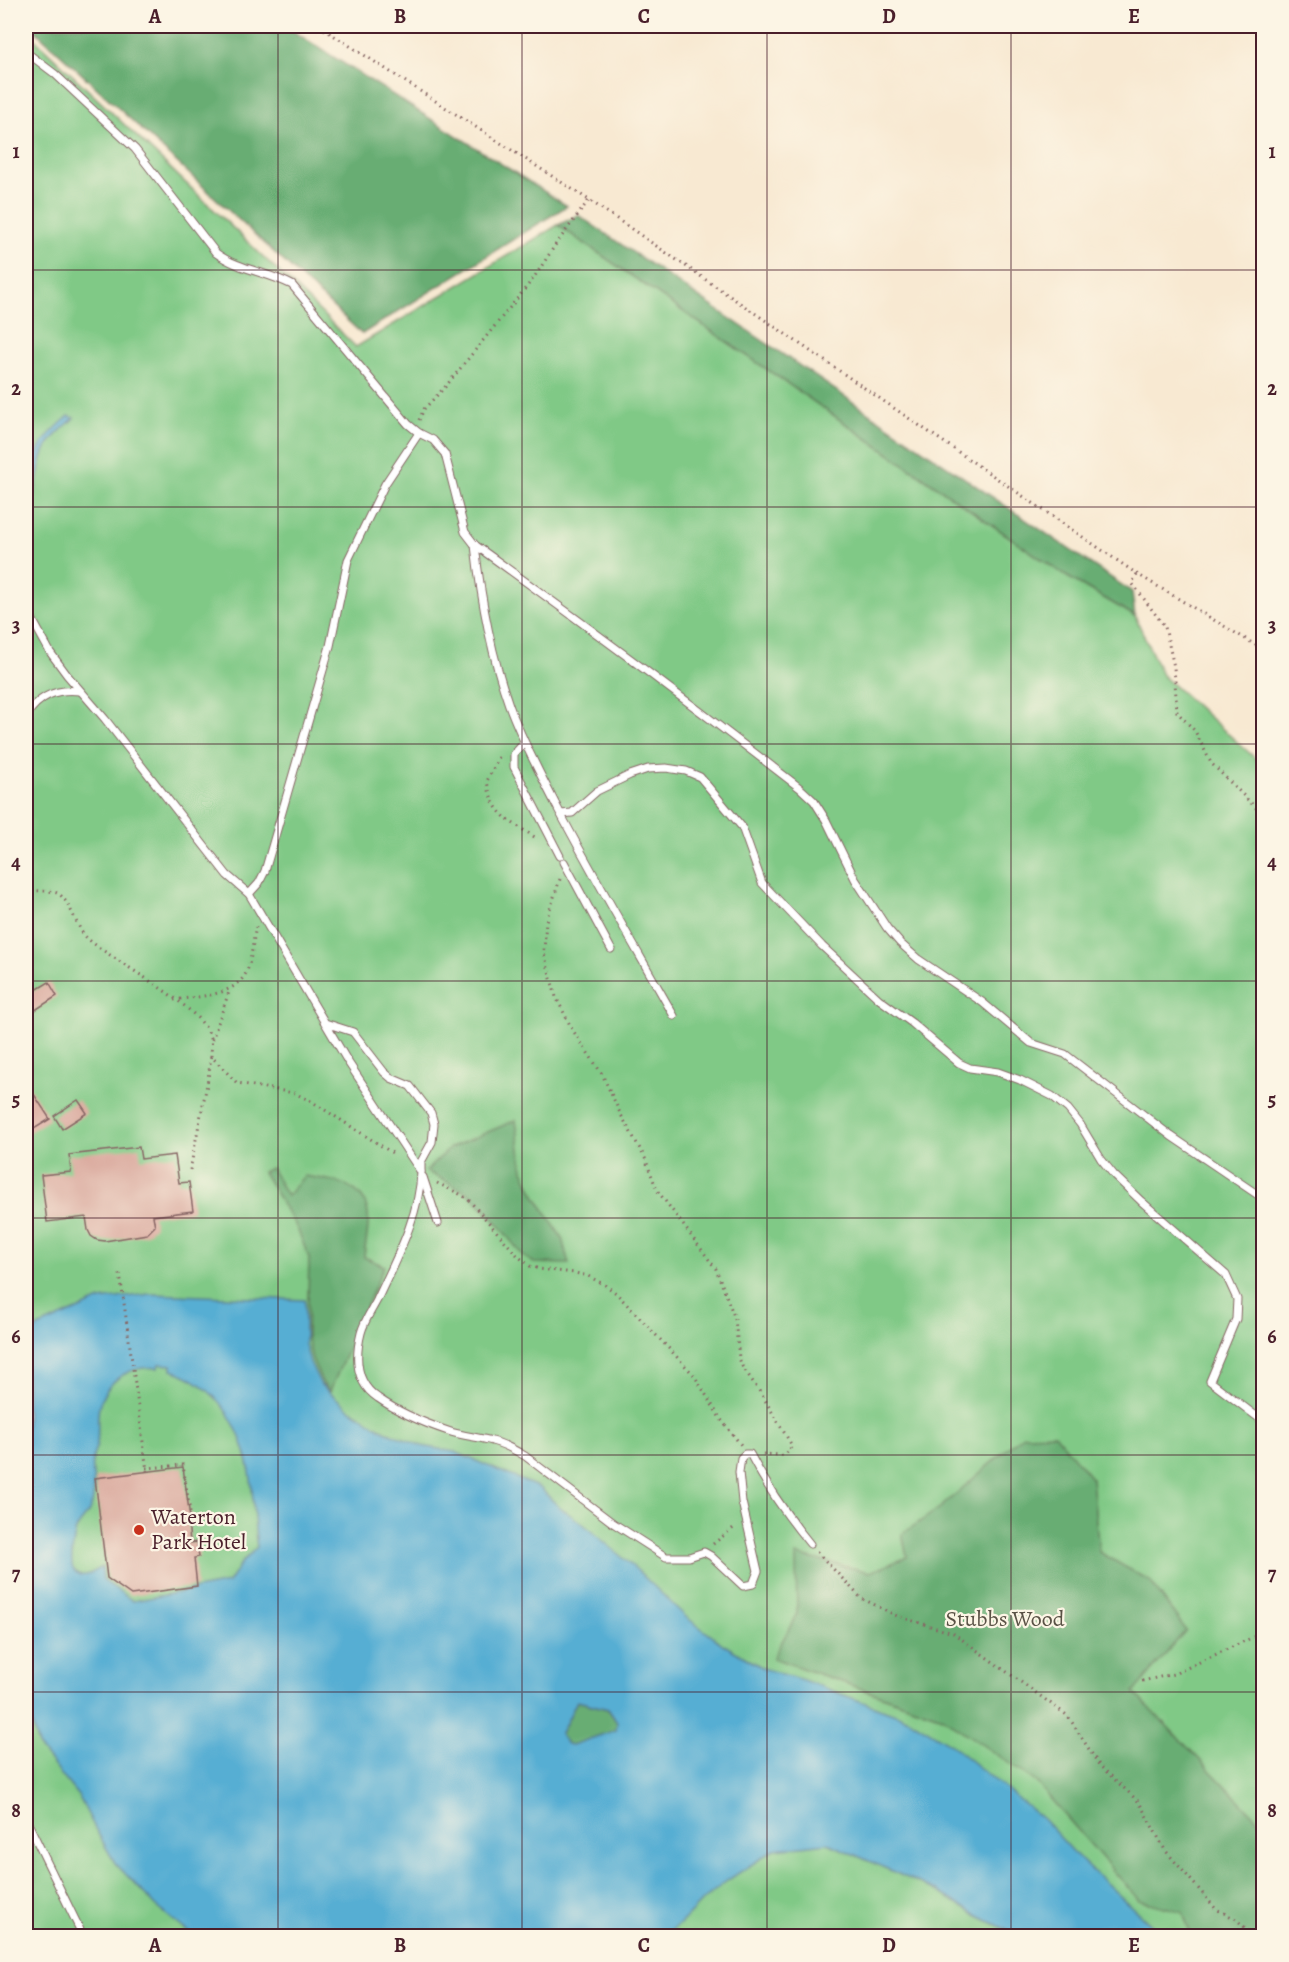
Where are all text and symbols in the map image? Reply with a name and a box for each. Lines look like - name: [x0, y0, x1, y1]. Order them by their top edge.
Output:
- text: A: [148, 3, 162, 30]
- text: B: [394, 3, 406, 30]
- text: C: [638, 3, 650, 30]
- text: D: [882, 3, 896, 30]
- text: E: [1128, 3, 1140, 30]
- text: 1: [12, 138, 20, 165]
- text: 1: [1268, 138, 1276, 165]
- text: 2: [11, 375, 21, 402]
- text: 2: [1267, 375, 1277, 402]
- text: 3: [12, 612, 20, 639]
- text: 3: [1268, 612, 1276, 639]
- text: 4: [11, 849, 21, 876]
- text: 4: [1267, 849, 1277, 876]
- text: 5: [12, 1086, 20, 1113]
- text: 5: [1268, 1086, 1276, 1113]
- text: 6: [11, 1323, 21, 1350]
- text: 6: [1267, 1323, 1277, 1350]
- place label: Waterton Park Hotel: [150, 1502, 246, 1557]
- marker: Waterton Park Hotel: [132, 1523, 146, 1537]
- text: 7: [12, 1560, 21, 1587]
- text: 7: [1268, 1560, 1277, 1587]
- park label: Stubbs Wood: [946, 1604, 1065, 1634]
- text: 8: [11, 1797, 21, 1824]
- text: 8: [1267, 1797, 1277, 1824]
- text: A: [148, 1932, 162, 1959]
- text: B: [394, 1932, 406, 1959]
- text: C: [638, 1932, 650, 1959]
- text: D: [882, 1932, 896, 1959]
- text: E: [1128, 1932, 1140, 1959]

